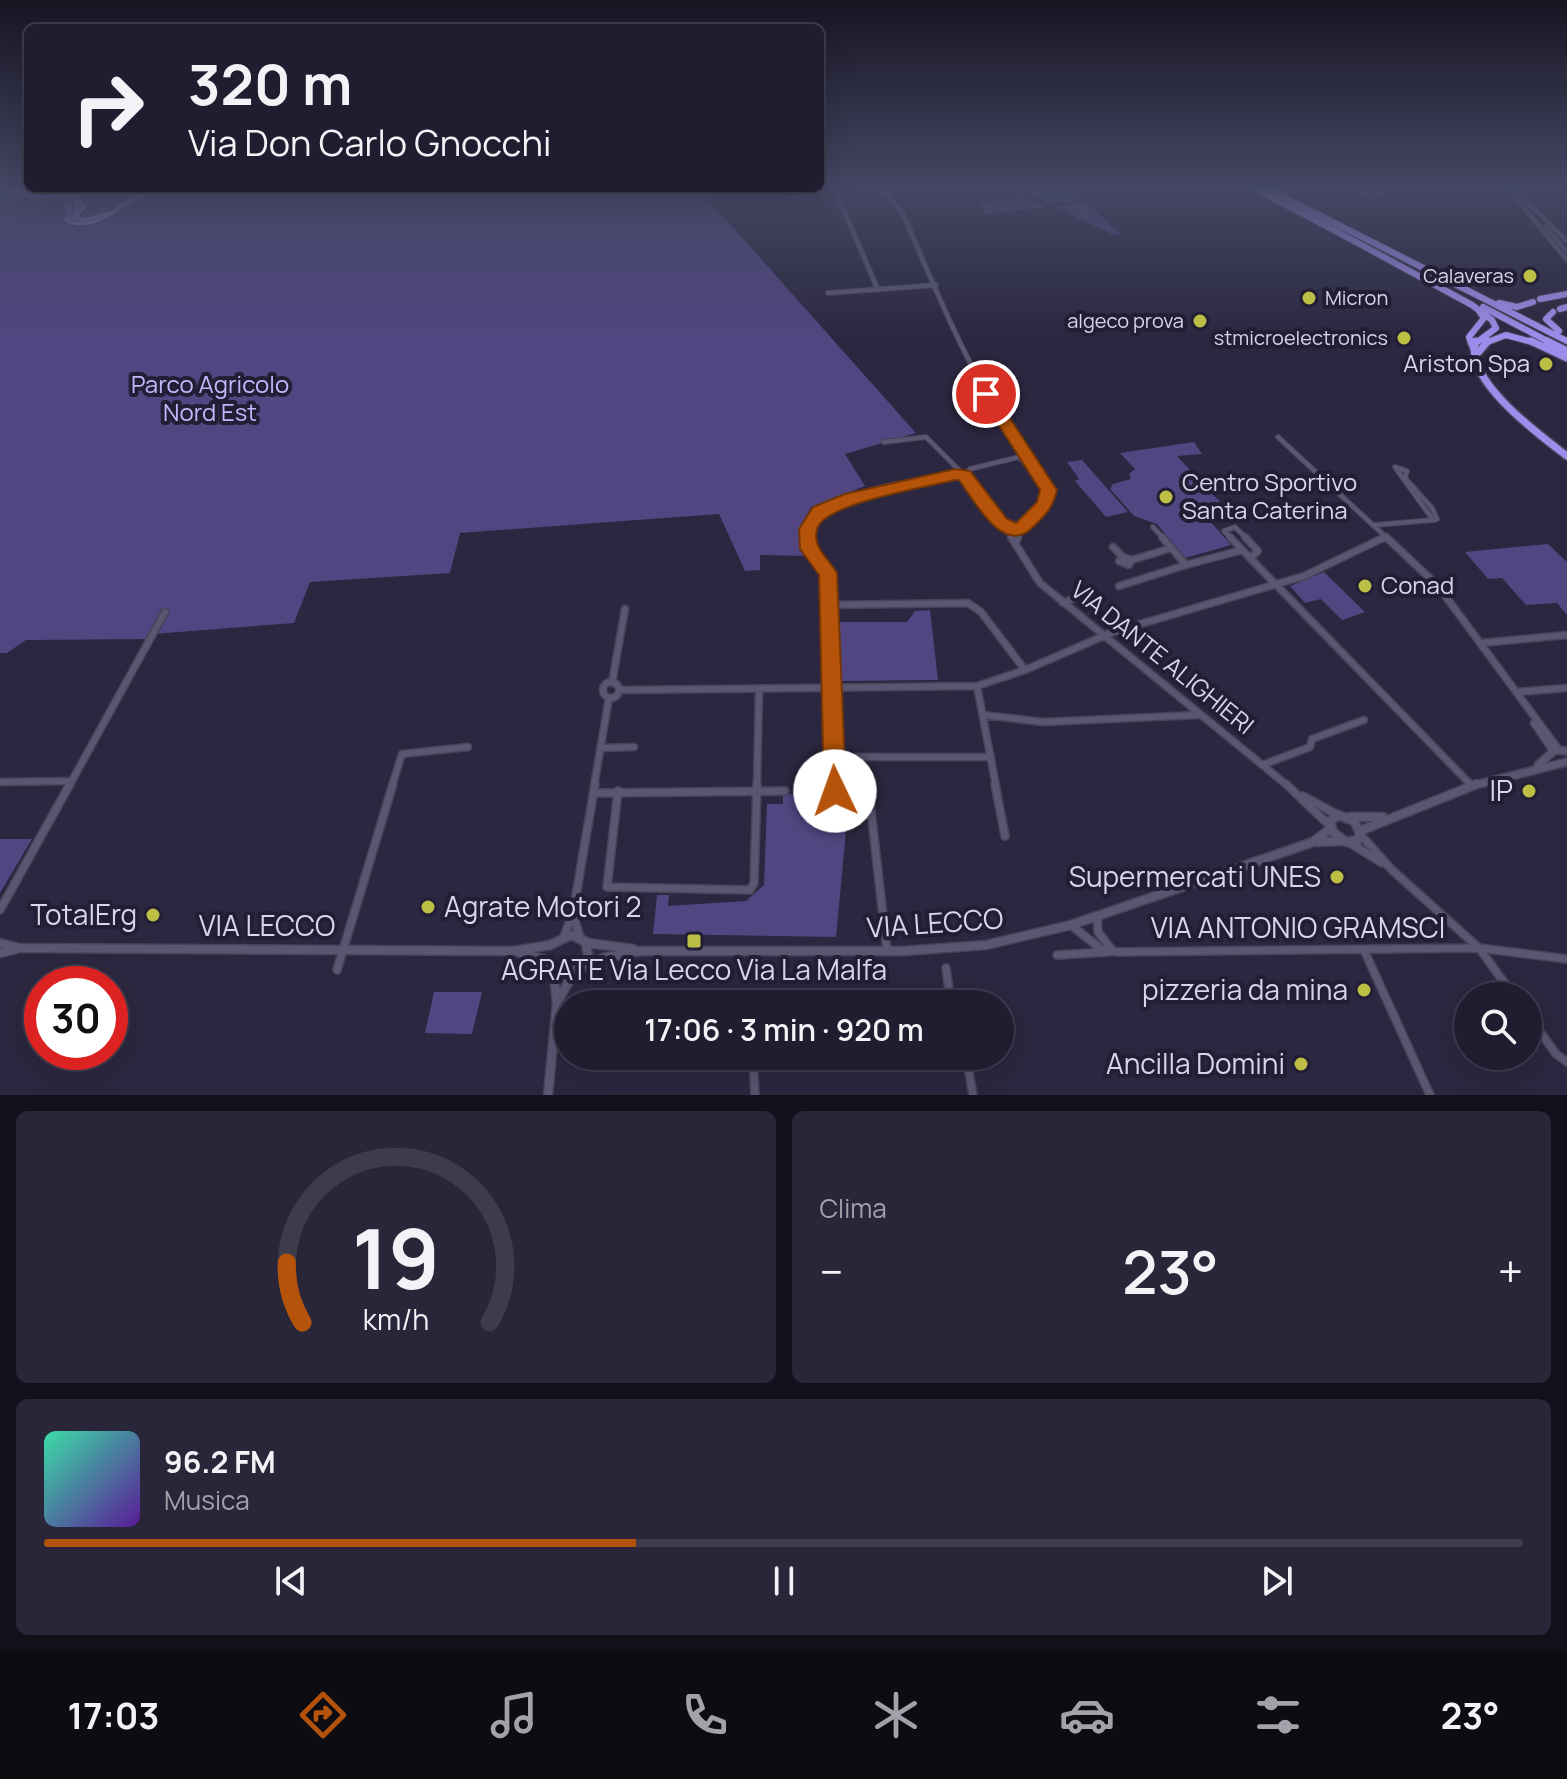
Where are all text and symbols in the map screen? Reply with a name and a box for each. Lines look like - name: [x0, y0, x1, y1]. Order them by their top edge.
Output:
- text: 320 m: [188, 45, 352, 122]
- icon: right: [56, 56, 160, 160]
- text: Via Don Carlo Gnocchi: [188, 118, 551, 167]
- place label: Calaveras: [1423, 262, 1514, 289]
- marker: Calaveras: [1521, 267, 1539, 285]
- place label: Micron: [1325, 284, 1388, 311]
- marker: Micron: [1300, 289, 1318, 307]
- place label: algeco prova: [1067, 307, 1184, 334]
- marker: algeco prova: [1191, 312, 1209, 330]
- place label: stmicroelectronics: [1214, 324, 1388, 351]
- marker: stmicroelectronics: [1395, 329, 1413, 347]
- place label: Ariston Spa: [1403, 346, 1530, 379]
- marker: Ariston Spa: [1537, 355, 1555, 373]
- pin: [952, 360, 1020, 428]
- park label: Parco Agricolo Nord Est: [131, 367, 289, 428]
- icon: arrive: [964, 372, 1008, 416]
- place label: Centro Sportivo Santa Caterina: [1182, 465, 1357, 526]
- marker: Centro Sportivo Santa Caterina: [1157, 488, 1175, 506]
- place label: Conad: [1381, 568, 1454, 601]
- street label: VIA DANTE ALIGHIERI: [1065, 573, 1261, 741]
- marker: Conad: [1356, 577, 1374, 595]
- position arrow: [793, 749, 877, 833]
- place label: IP: [1490, 771, 1513, 809]
- marker: IP: [1520, 782, 1538, 800]
- place label: Supermercati UNES: [1069, 857, 1321, 895]
- marker: Supermercati UNES: [1328, 868, 1346, 886]
- place label: Agrate Motori 2: [444, 887, 642, 925]
- place label: TotalErg: [31, 895, 137, 933]
- marker: Agrate Motori 2: [419, 898, 437, 916]
- street label: VIA LECCO: [865, 898, 1004, 946]
- marker: TotalErg: [144, 906, 162, 924]
- street label: VIA LECCO: [199, 906, 335, 944]
- street label: VIA ANTONIO GRAMSCI: [1151, 908, 1445, 946]
- marker: AGRATE Via Lecco Via La Malfa: [685, 932, 703, 950]
- place label: AGRATE Via Lecco Via La Malfa: [501, 950, 887, 988]
- speed limit sign: 30: [24, 966, 128, 1070]
- place label: pizzeria da mina: [1142, 970, 1348, 1008]
- marker: pizzeria da mina: [1355, 981, 1373, 999]
- map controls: [1454, 982, 1542, 1070]
- button: search: [1454, 982, 1542, 1070]
- text: 17:06 · 3 min · 920 m: [644, 1009, 924, 1050]
- place label: Ancilla Domini: [1106, 1044, 1285, 1082]
- marker: Ancilla Domini: [1292, 1055, 1310, 1073]
- text: Clima: [820, 1190, 887, 1226]
- text: 19: [352, 1200, 440, 1314]
- text: 23°: [1122, 1230, 1219, 1312]
- text: −: [820, 1241, 843, 1301]
- text: +: [1498, 1241, 1523, 1301]
- text: km/h: [363, 1300, 429, 1339]
- text: 96.2 FM: [164, 1441, 276, 1482]
- text: Musica: [164, 1482, 250, 1518]
- icon: previous: [269, 1559, 313, 1603]
- icon: pause: [762, 1559, 806, 1603]
- icon: next: [1255, 1559, 1299, 1603]
- icon: directions: [295, 1687, 351, 1743]
- icon: music: [486, 1687, 542, 1743]
- icon: phone: [677, 1687, 733, 1743]
- icon: climate: [868, 1687, 924, 1743]
- icon: car: [1059, 1687, 1115, 1743]
- icon: filters: [1250, 1687, 1306, 1743]
- text: 17:03: [68, 1691, 159, 1740]
- text: 23°: [1441, 1691, 1499, 1740]

